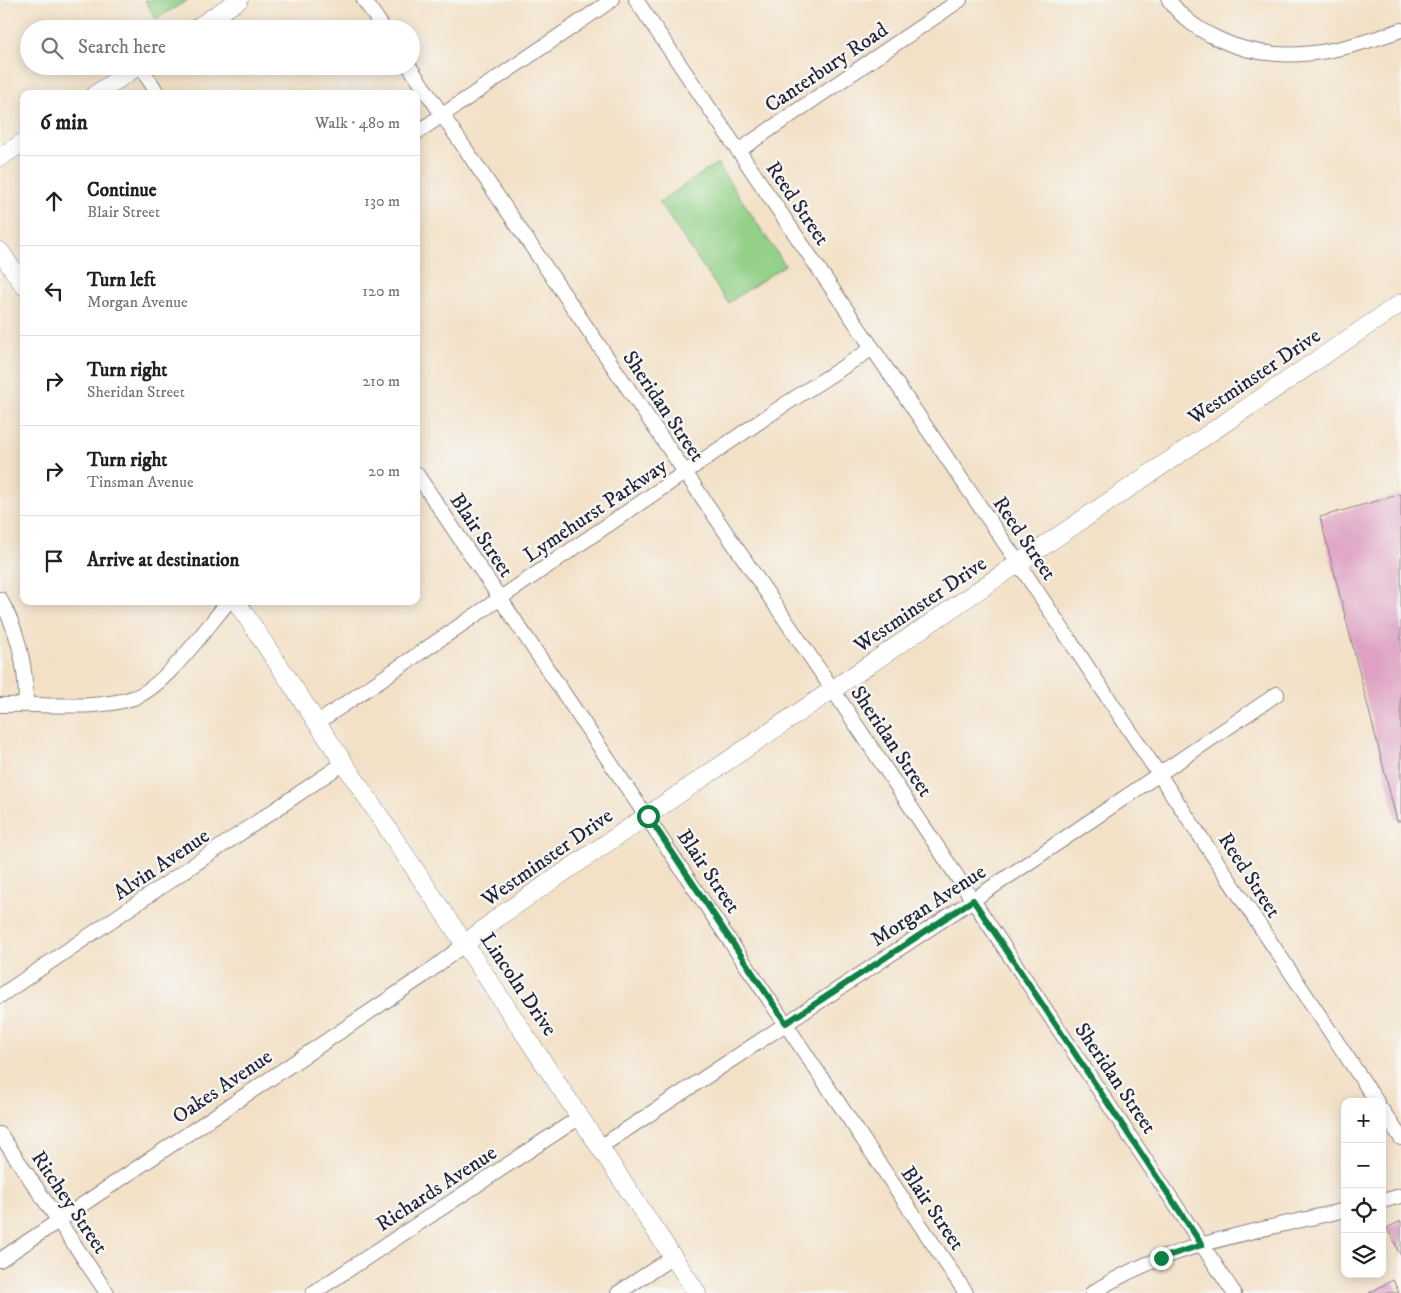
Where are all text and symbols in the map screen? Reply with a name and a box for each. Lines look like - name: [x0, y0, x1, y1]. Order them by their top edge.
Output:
- street label: Canterbury Road: [760, 17, 893, 119]
- search box: [20, 20, 420, 75]
- icon: search: [38, 34, 66, 62]
- text: Search here: [78, 36, 166, 59]
- text: 6 min: [40, 110, 88, 136]
- text: Walk · 480 m: [315, 113, 400, 133]
- street label: Reed Street: [760, 157, 835, 251]
- text: Continue: [87, 179, 157, 202]
- icon: ahead: [40, 187, 68, 215]
- text: 130 m: [364, 191, 400, 211]
- text: Blair Street: [87, 202, 160, 222]
- text: Turn left: [87, 269, 156, 292]
- icon: left: [40, 277, 68, 305]
- text: 120 m: [362, 281, 400, 301]
- text: Morgan Avenue: [87, 292, 188, 312]
- street label: Westminster Drive: [1182, 323, 1326, 431]
- street label: Sheridan Street: [616, 346, 710, 467]
- text: Turn right: [87, 359, 167, 382]
- icon: right: [40, 367, 68, 395]
- text: 210 m: [362, 371, 400, 391]
- text: Sheridan Street: [87, 382, 185, 402]
- text: Turn right: [87, 449, 167, 472]
- street label: Lymehurst Parkway: [519, 453, 673, 569]
- icon: right: [40, 457, 68, 485]
- text: 20 m: [368, 461, 400, 481]
- text: Tinsman Avenue: [87, 472, 194, 492]
- street label: Blair Street: [444, 489, 519, 583]
- street label: Reed Street: [987, 492, 1062, 586]
- icon: arrive: [40, 547, 68, 575]
- text: Arrive at destination: [87, 549, 239, 572]
- street label: Westminster Drive: [848, 551, 992, 659]
- street label: Sheridan Street: [844, 681, 938, 802]
- street label: Westminster Drive: [476, 803, 618, 913]
- route start: [637, 805, 660, 828]
- street label: Alvin Avenue: [109, 823, 215, 906]
- street label: Blair Street: [671, 825, 746, 919]
- street label: Reed Street: [1212, 828, 1286, 923]
- street label: Morgan Avenue: [866, 859, 991, 953]
- street label: Lincoln Drive: [474, 928, 562, 1041]
- street label: Sheridan Street: [1068, 1018, 1162, 1139]
- street label: Oakes Avenue: [168, 1044, 278, 1130]
- map controls: [1341, 1098, 1386, 1278]
- button: +: [1341, 1098, 1386, 1143]
- street label: Richards Avenue: [371, 1140, 502, 1238]
- button: −: [1341, 1143, 1386, 1188]
- street label: Ritchey Street: [25, 1146, 113, 1259]
- street label: Blair Street: [895, 1162, 970, 1256]
- button: locate: [1341, 1188, 1386, 1233]
- button: layers: [1341, 1233, 1386, 1278]
- route end: [1150, 1247, 1173, 1270]

